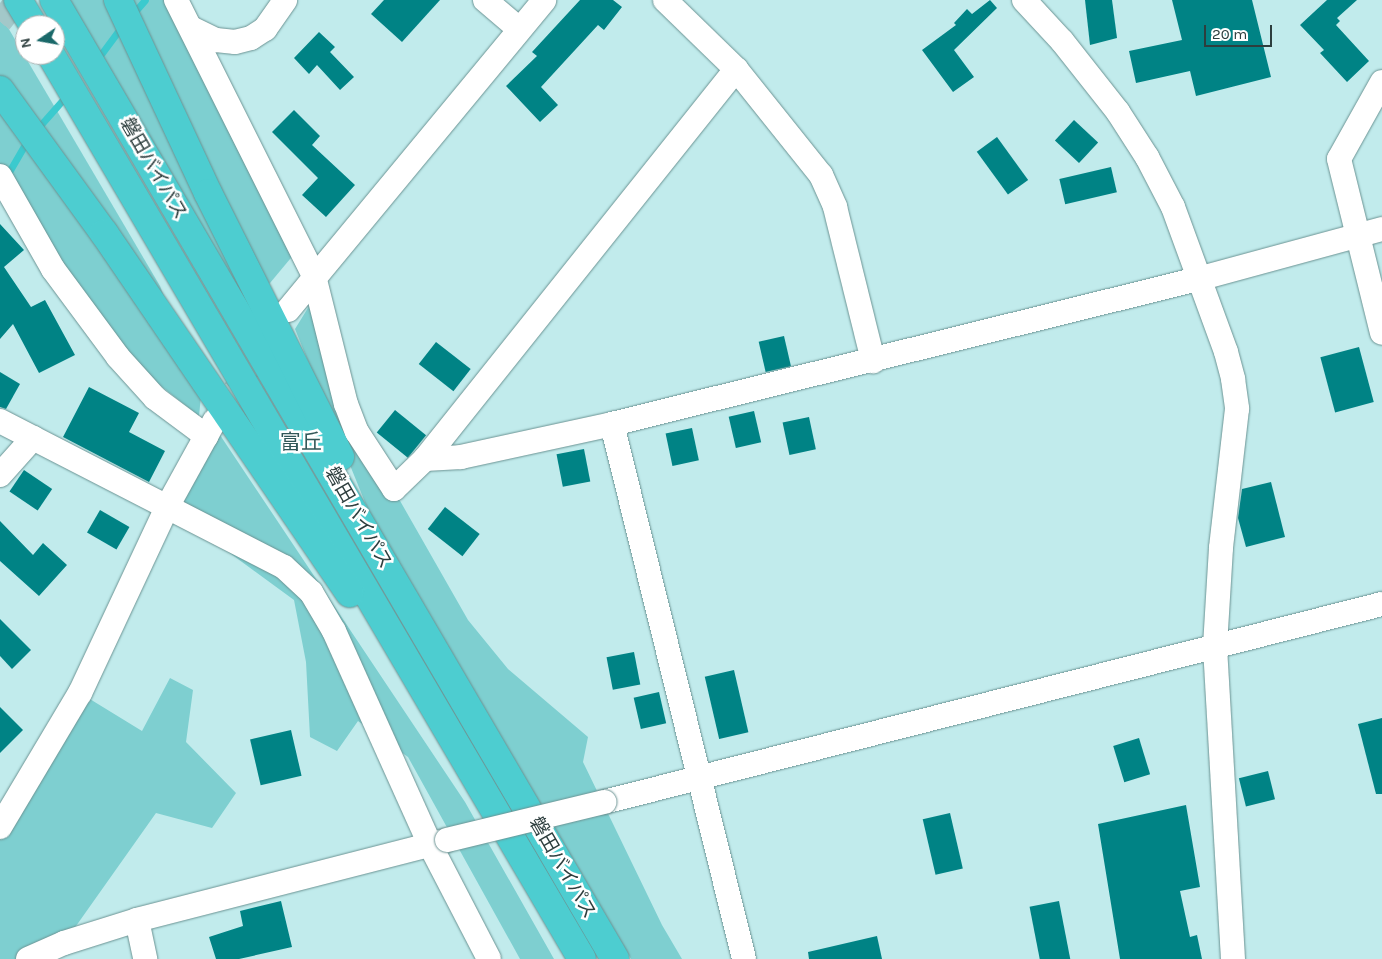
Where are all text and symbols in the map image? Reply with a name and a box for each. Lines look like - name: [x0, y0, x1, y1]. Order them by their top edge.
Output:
- north arrow: [15, 15, 65, 65]
- scale bar: [1207, 15, 1274, 47]
- text: 20 m: [1212, 25, 1247, 43]
- text: N: [16, 36, 35, 50]
- street label: 磐田バイパス: [115, 114, 191, 224]
- district label: 富丘: [280, 429, 322, 455]
- street label: 磐田バイパス: [320, 463, 396, 573]
- street label: 磐田バイパス: [524, 813, 600, 923]

